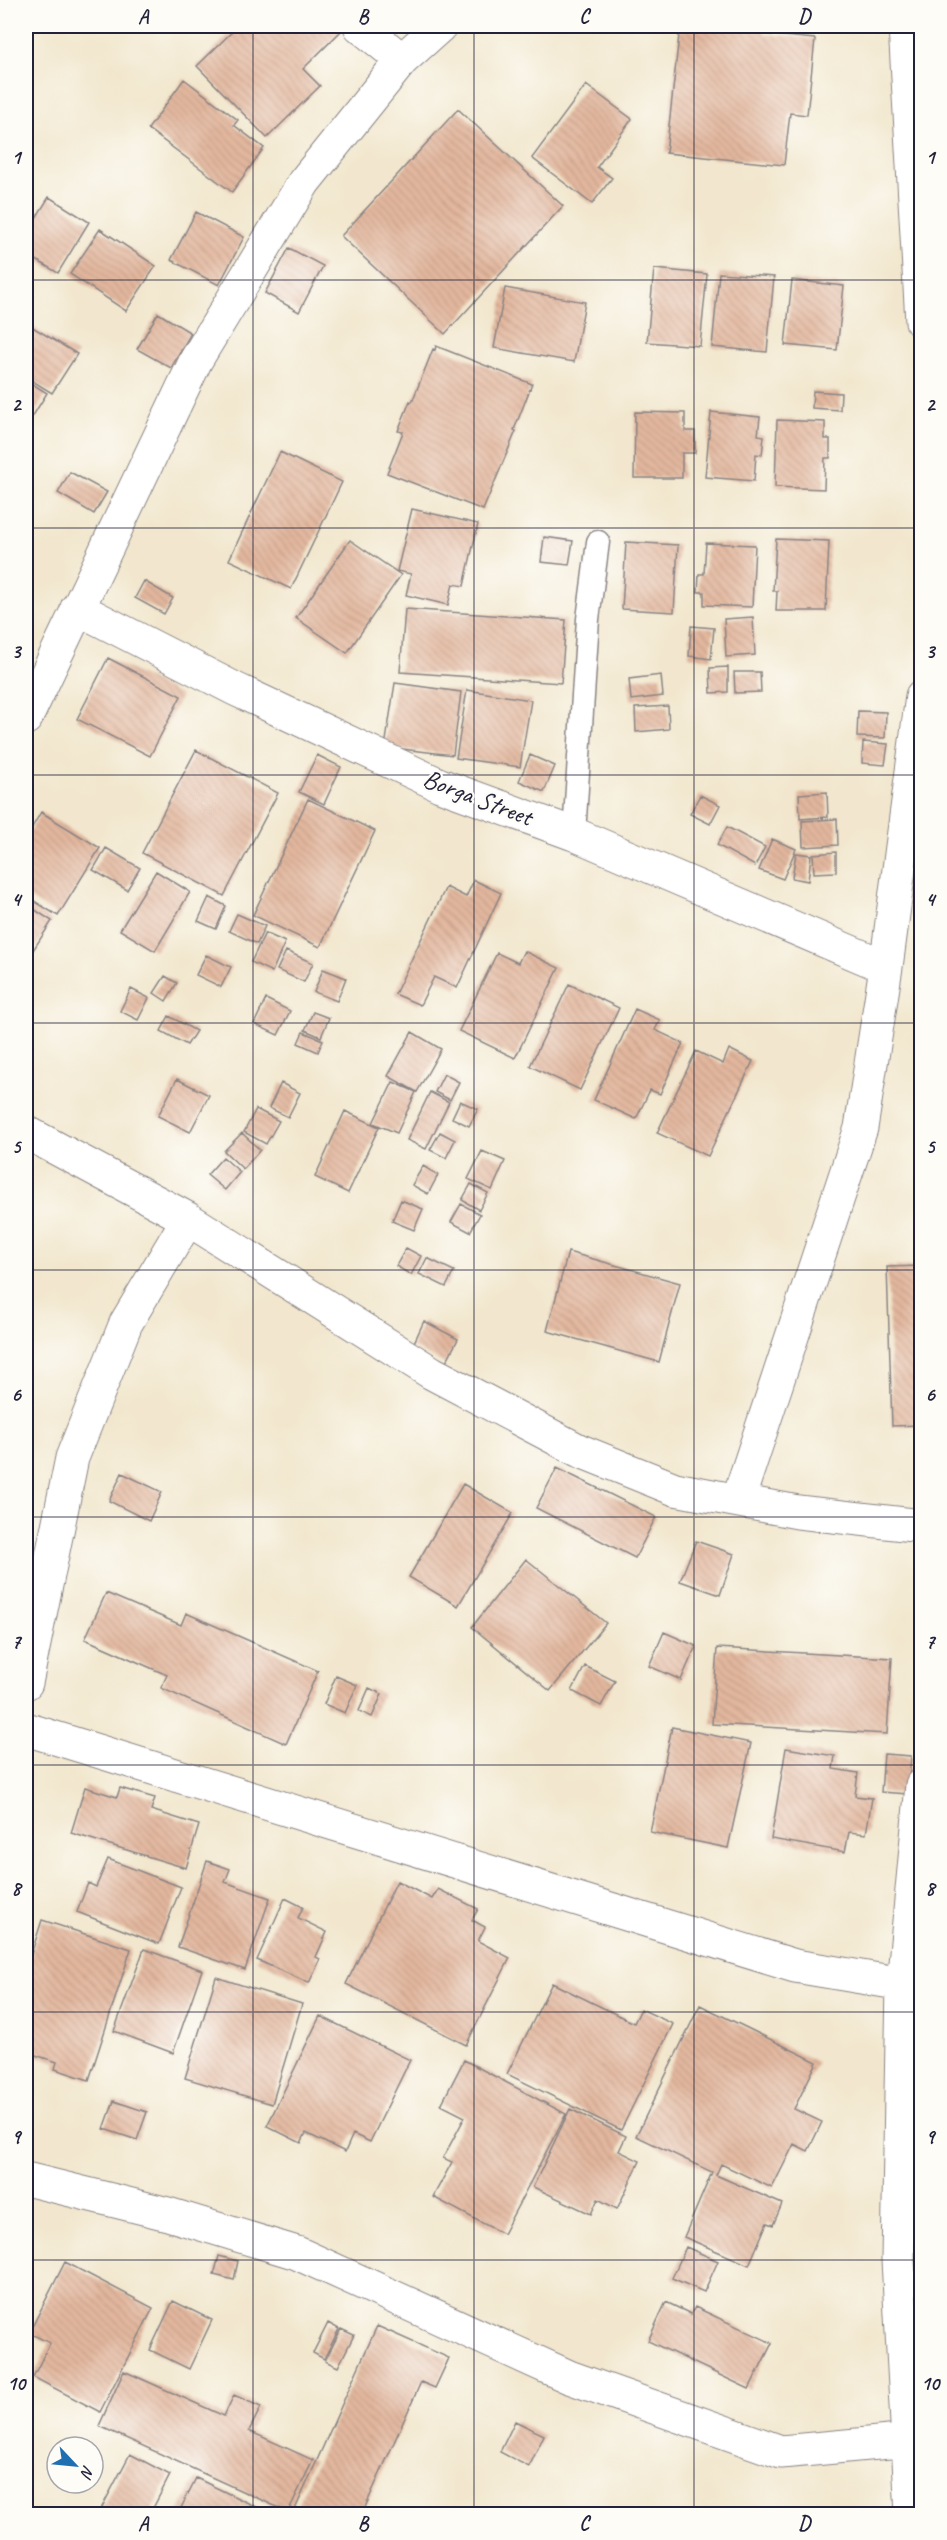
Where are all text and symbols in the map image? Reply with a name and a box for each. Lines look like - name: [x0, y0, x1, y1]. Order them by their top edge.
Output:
- text: A: [138, 4, 150, 29]
- text: B: [358, 4, 370, 29]
- text: C: [579, 4, 591, 29]
- text: D: [798, 4, 812, 29]
- text: 1: [12, 145, 23, 170]
- text: 1: [926, 145, 937, 170]
- text: 2: [12, 392, 23, 417]
- text: 2: [926, 392, 937, 417]
- text: 3: [12, 639, 23, 664]
- text: 3: [926, 639, 937, 664]
- street label: Borga Street: [419, 762, 539, 834]
- text: 4: [12, 887, 24, 912]
- text: 4: [926, 887, 938, 912]
- text: 5: [12, 1134, 23, 1159]
- text: 5: [926, 1134, 937, 1159]
- text: 6: [11, 1382, 22, 1407]
- text: 6: [925, 1382, 936, 1407]
- text: 7: [12, 1629, 23, 1654]
- text: 7: [926, 1629, 937, 1654]
- text: 8: [12, 1876, 24, 1901]
- text: 8: [926, 1876, 938, 1901]
- text: 9: [12, 2124, 23, 2149]
- text: 9: [926, 2124, 937, 2149]
- text: 10: [7, 2371, 27, 2396]
- text: 10: [921, 2371, 941, 2396]
- north arrow: [45, 2435, 105, 2495]
- text: N: [75, 2462, 99, 2483]
- text: A: [138, 2511, 150, 2536]
- text: B: [358, 2511, 370, 2536]
- text: C: [579, 2511, 591, 2536]
- text: D: [798, 2511, 812, 2536]

